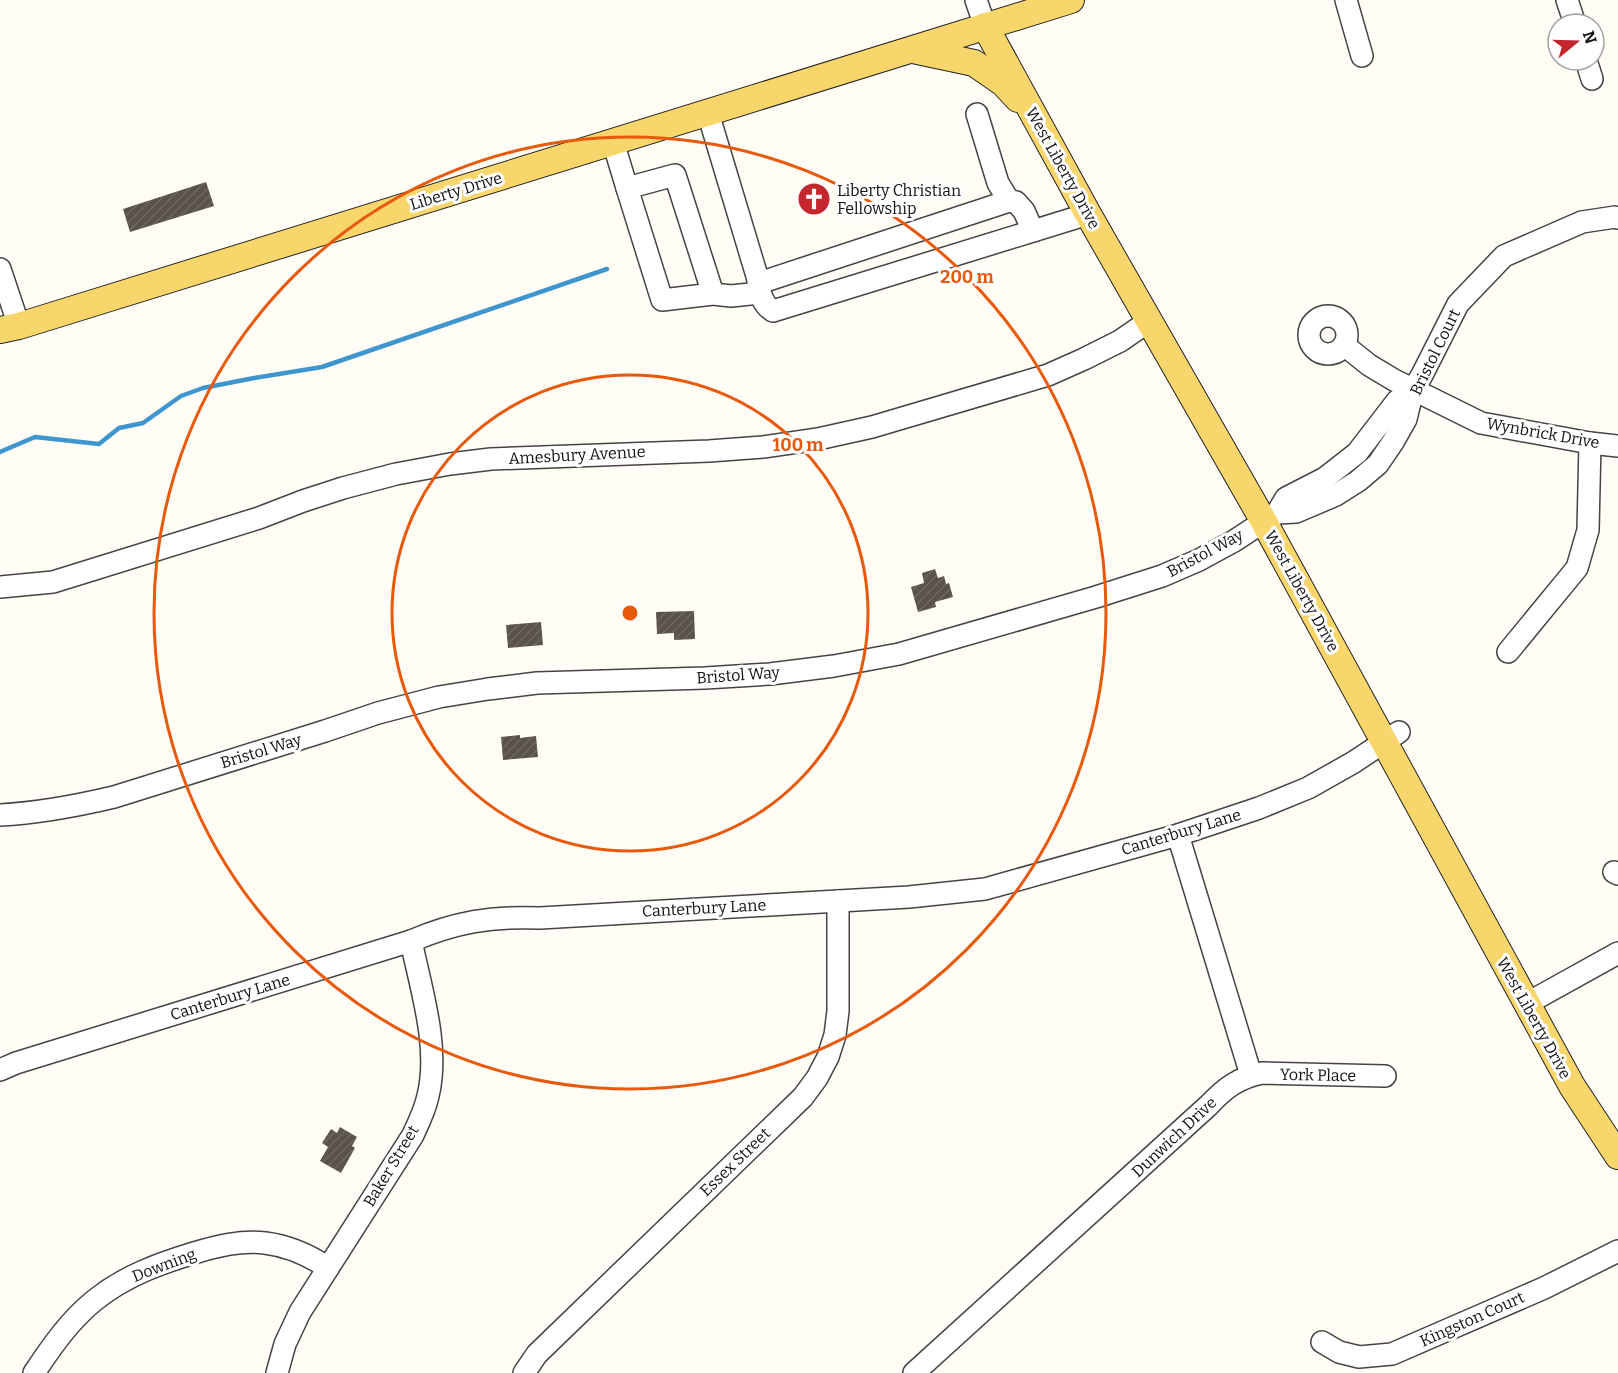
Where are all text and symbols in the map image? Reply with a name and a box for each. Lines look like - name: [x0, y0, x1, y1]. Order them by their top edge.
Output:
- north arrow: [1546, 12, 1606, 72]
- text: N: [1579, 28, 1601, 46]
- street label: West Liberty Drive: [1022, 104, 1104, 232]
- street label: Liberty Drive: [408, 168, 504, 214]
- church icon: Liberty Christian Fellowship: [796, 181, 832, 217]
- place label: Liberty Christian Fellowship: [837, 181, 961, 218]
- text: 200 m: [940, 266, 994, 288]
- street label: Bristol Court: [1406, 306, 1464, 398]
- street label: Wynbrick Drive: [1485, 414, 1601, 452]
- text: 100 m: [772, 434, 824, 456]
- street label: Amesbury Avenue: [508, 442, 646, 468]
- street label: Bristol Way: [1164, 525, 1247, 581]
- street label: West Liberty Drive: [1261, 527, 1343, 655]
- centre of rings: [620, 603, 640, 623]
- street label: Bristol Way: [696, 663, 781, 687]
- street label: Bristol Way: [218, 730, 304, 772]
- street label: Canterbury Lane: [1119, 805, 1243, 859]
- street label: Canterbury Lane: [641, 895, 767, 921]
- street label: West Liberty Drive: [1493, 954, 1575, 1082]
- street label: Canterbury Lane: [168, 970, 292, 1024]
- street label: York Place: [1280, 1065, 1356, 1085]
- street label: Dunwich Drive: [1128, 1093, 1220, 1181]
- street label: Baker Street: [359, 1122, 423, 1210]
- street label: Essex Street: [696, 1124, 774, 1200]
- street label: Downing: [129, 1244, 199, 1286]
- street label: Kingston Court: [1417, 1287, 1527, 1351]

